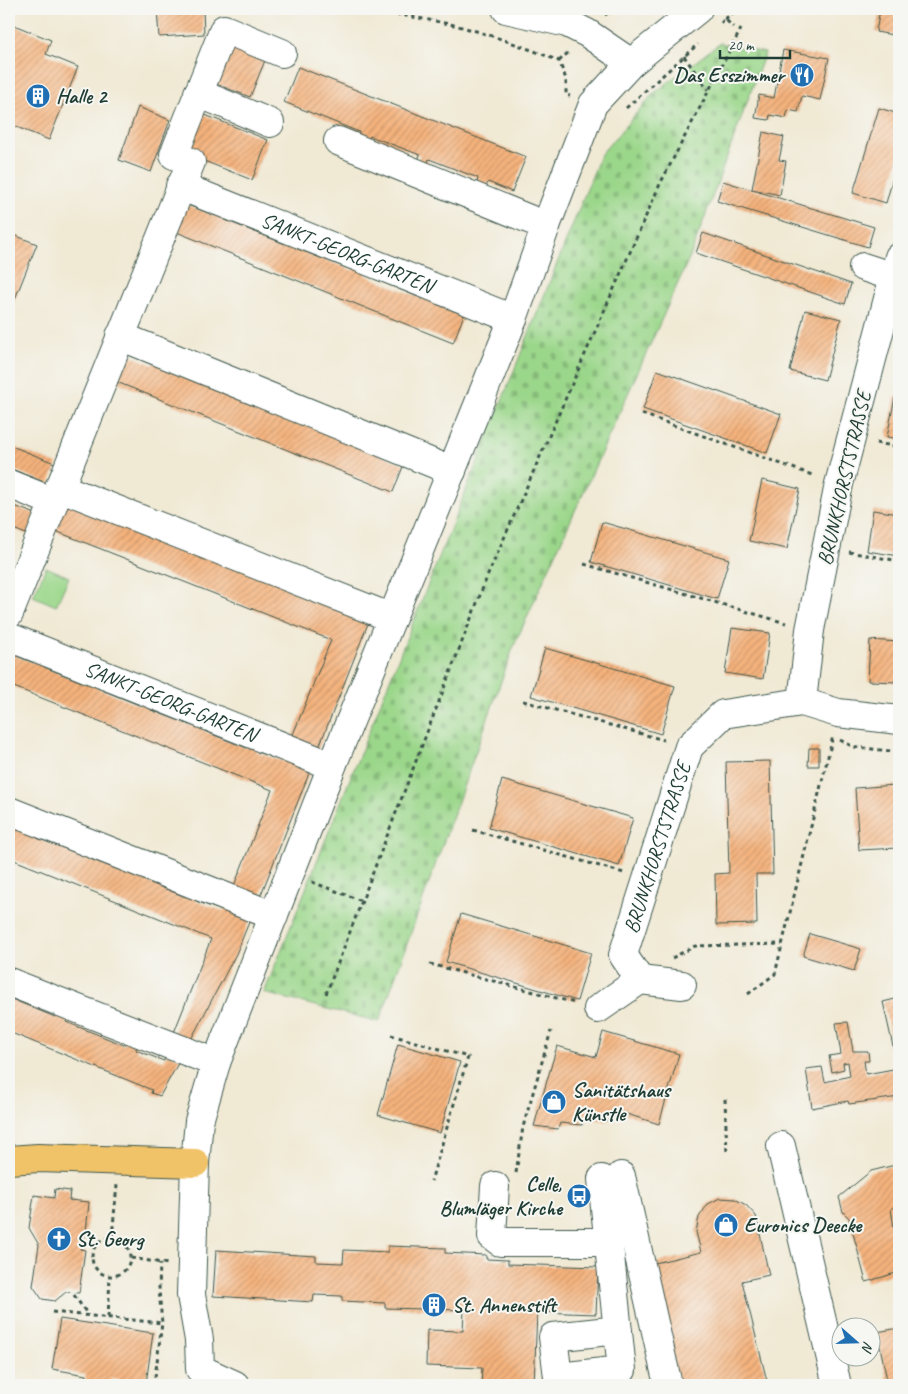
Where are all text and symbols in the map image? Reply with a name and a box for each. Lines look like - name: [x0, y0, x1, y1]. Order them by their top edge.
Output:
- scale bar: [720, 28, 790, 60]
- text: 20 m: [728, 36, 755, 55]
- place label: Das Esszimmer: [674, 62, 786, 88]
- restaurant icon: Das Esszimmer: [789, 62, 815, 88]
- building icon: Halle 2: [25, 83, 51, 109]
- place label: Halle 2: [56, 83, 109, 109]
- street label: SANKT-GEORG-GARTEN: [257, 207, 440, 300]
- street label: BRUNKHORSTSTRASSE: [811, 386, 877, 568]
- street label: SANKT-GEORG-GARTEN: [81, 656, 264, 749]
- street label: BRUNKHORSTSTRASSE: [618, 756, 697, 936]
- place label: Sanitätshaus Künstle: [572, 1077, 673, 1127]
- shop icon: Sanitätshaus Künstle: [541, 1089, 567, 1115]
- place label: Celle, Blumläger Kirche: [440, 1171, 564, 1221]
- bus stop icon: Celle, Blumläger Kirche: [566, 1183, 592, 1209]
- shop icon: Euronics Deecke: [713, 1212, 739, 1238]
- place label: Euronics Deecke: [744, 1212, 863, 1238]
- church icon: St. Georg: [46, 1226, 72, 1252]
- place label: St. Georg: [76, 1226, 146, 1252]
- building icon: St. Annenstift: [421, 1292, 447, 1318]
- place label: St. Annenstift: [452, 1292, 559, 1318]
- north arrow: [830, 1316, 880, 1366]
- text: N: [857, 1339, 877, 1355]

